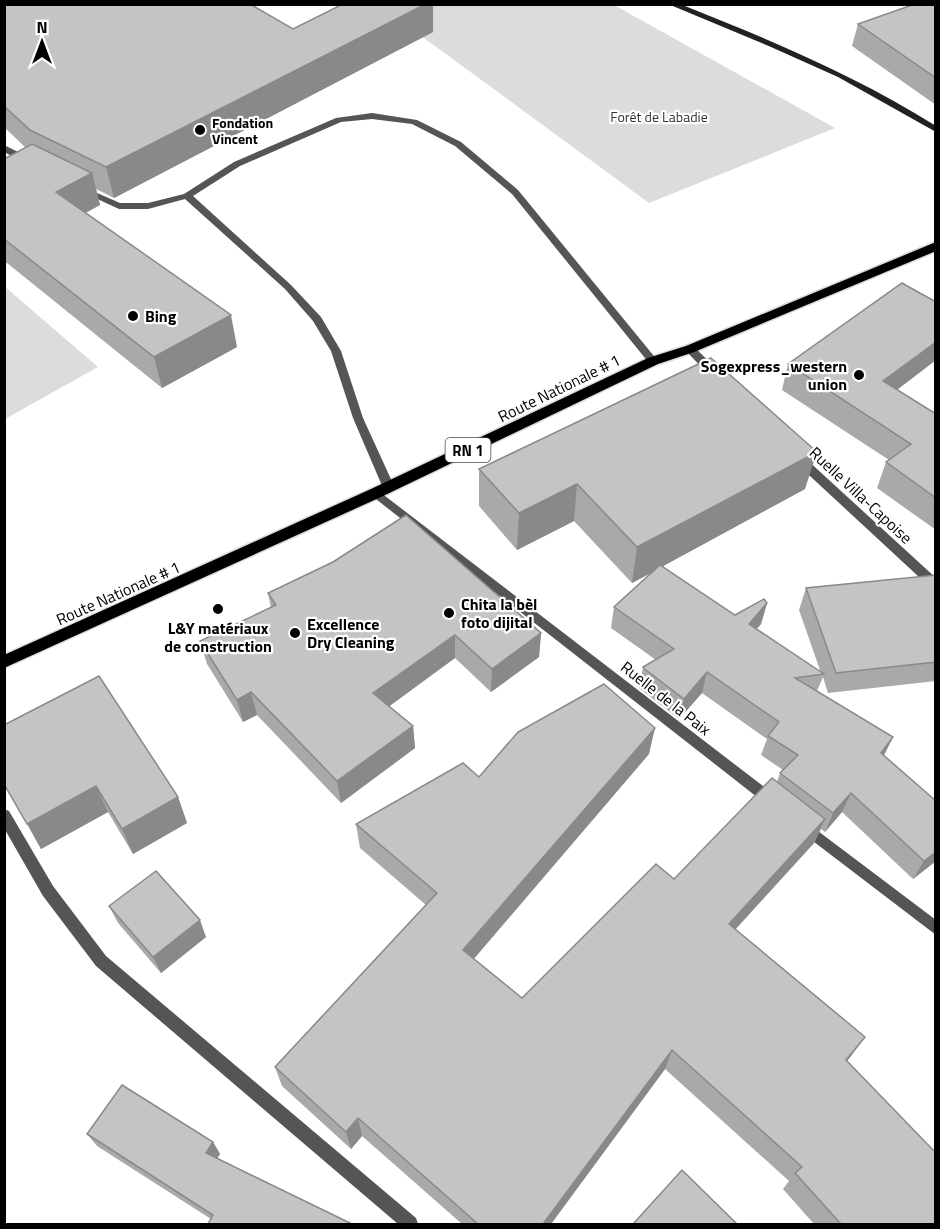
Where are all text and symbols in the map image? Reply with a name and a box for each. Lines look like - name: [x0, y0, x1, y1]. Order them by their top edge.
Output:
- north arrow: [12, 12, 72, 72]
- text: N: [36, 15, 48, 39]
- park label: Forêt de Labadie: [610, 106, 708, 127]
- place label: Fondation Vincent: [212, 112, 273, 149]
- marker: Fondation Vincent: [193, 123, 207, 137]
- place label: Bing: [145, 304, 177, 328]
- marker: Bing: [126, 309, 140, 323]
- street label: Route Nationale # 1: [494, 348, 624, 428]
- place label: Sogexpress_western union: [701, 354, 847, 396]
- marker: Sogexpress_western union: [852, 368, 866, 382]
- road number: RN 1: [446, 438, 490, 462]
- street label: Ruelle Villa-Capoise: [804, 441, 918, 549]
- street label: Route Nationale # 1: [52, 555, 184, 631]
- place label: Chita la bèl foto dijital: [461, 592, 537, 634]
- marker: L&Y matériaux de construction: [211, 602, 225, 616]
- marker: Chita la bèl foto dijital: [442, 606, 456, 620]
- place label: Excellence Dry Cleaning: [307, 612, 395, 654]
- place label: L&Y matériaux de construction: [164, 616, 272, 658]
- marker: Excellence Dry Cleaning: [288, 626, 302, 640]
- street label: Ruelle de la Paix: [616, 655, 716, 741]

